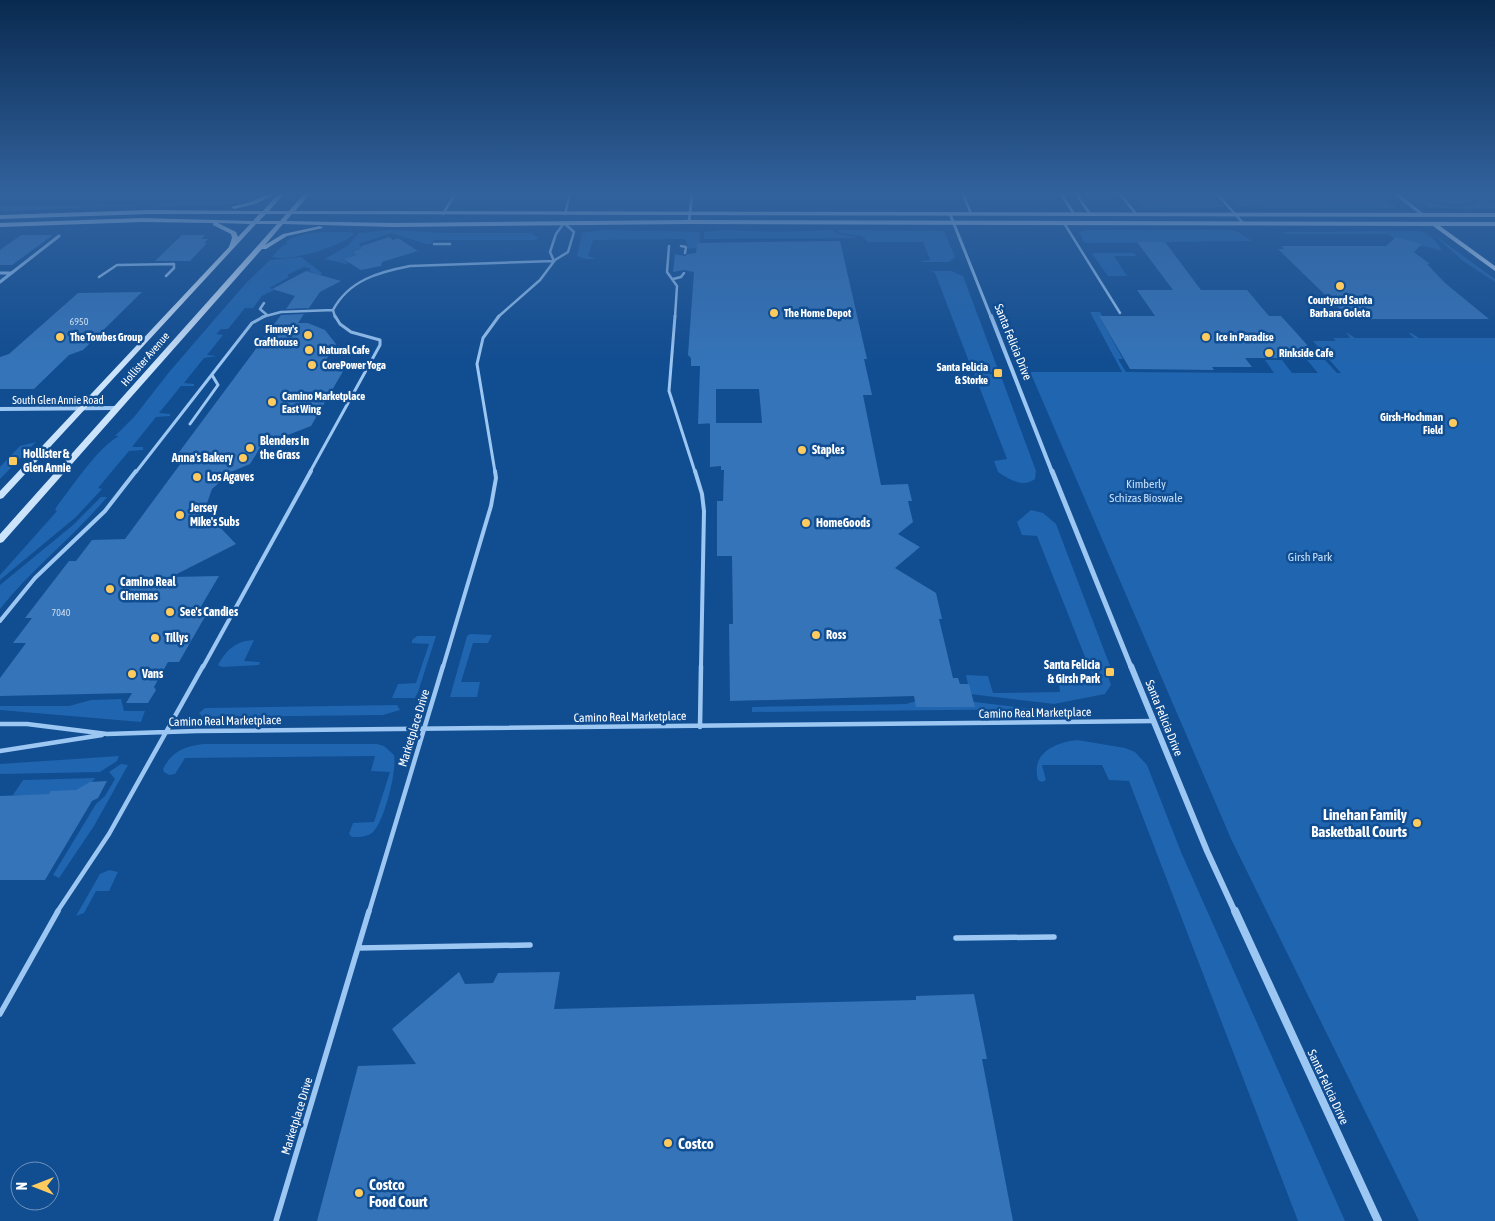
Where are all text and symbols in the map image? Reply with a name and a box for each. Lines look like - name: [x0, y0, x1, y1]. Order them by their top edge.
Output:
- marker: Courtyard Santa Barbara Goleta: [1334, 280, 1346, 292]
- place label: Courtyard Santa Barbara Goleta: [1308, 294, 1372, 319]
- street label: Santa Felicia Drive: [991, 302, 1035, 382]
- marker: The Home Depot: [768, 307, 780, 319]
- place label: The Home Depot: [784, 307, 852, 319]
- house number: 6950: [70, 316, 89, 327]
- place label: Finney's Crafthouse: [254, 323, 298, 348]
- marker: Finney's Crafthouse: [302, 329, 314, 341]
- street label: Hollister Avenue: [118, 330, 172, 388]
- marker: The Towbes Group: [54, 331, 66, 343]
- place label: The Towbes Group: [70, 331, 143, 343]
- marker: Ice in Paradise: [1200, 331, 1212, 343]
- place label: Ice in Paradise: [1216, 331, 1274, 343]
- marker: Natural Cafe: [303, 344, 315, 356]
- place label: Natural Cafe: [319, 344, 370, 356]
- marker: Rinkside Cafe: [1263, 347, 1275, 359]
- place label: Rinkside Cafe: [1279, 347, 1333, 359]
- marker: CorePower Yoga: [306, 359, 318, 371]
- place label: CorePower Yoga: [322, 359, 386, 371]
- place label: Santa Felicia & Storke: [937, 361, 988, 386]
- marker: Santa Felicia & Storke: [992, 367, 1004, 379]
- place label: Camino Marketplace East Wing: [282, 390, 365, 415]
- street label: South Glen Annie Road: [12, 394, 104, 406]
- marker: Camino Marketplace East Wing: [266, 396, 278, 408]
- place label: Girsh-Hochman Field: [1380, 411, 1443, 436]
- marker: Girsh-Hochman Field: [1447, 417, 1459, 429]
- place label: Blenders in the Grass: [259, 434, 309, 462]
- marker: Blenders in the Grass: [244, 442, 256, 454]
- place label: Staples: [812, 443, 845, 457]
- marker: Staples: [796, 444, 808, 456]
- place label: Hollister & Glen Annie: [23, 447, 72, 475]
- place label: Anna's Bakery: [171, 451, 233, 465]
- marker: Anna's Bakery: [237, 452, 249, 464]
- marker: Hollister & Glen Annie: [7, 455, 19, 467]
- place label: Los Agaves: [207, 470, 255, 484]
- marker: Los Agaves: [191, 471, 203, 483]
- park label: Kimberly Schizas Bioswale: [1109, 477, 1183, 505]
- place label: Jersey Mike's Subs: [189, 501, 240, 529]
- marker: Jersey Mike's Subs: [174, 509, 186, 521]
- place label: HomeGoods: [816, 516, 871, 530]
- marker: HomeGoods: [800, 517, 812, 529]
- park label: Girsh Park: [1288, 550, 1333, 564]
- place label: Camino Real Cinemas: [120, 575, 177, 603]
- marker: Camino Real Cinemas: [104, 583, 116, 595]
- place label: See's Candies: [180, 605, 239, 619]
- marker: See's Candies: [164, 606, 176, 618]
- house number: 7040: [52, 607, 71, 618]
- place label: Ross: [826, 628, 847, 642]
- marker: Ross: [810, 629, 822, 641]
- place label: Tillys: [165, 631, 189, 645]
- marker: Tillys: [149, 632, 161, 644]
- place label: Santa Felicia & Girsh Park: [1044, 658, 1101, 686]
- marker: Santa Felicia & Girsh Park: [1104, 666, 1116, 678]
- place label: Vans: [141, 667, 164, 681]
- marker: Vans: [126, 668, 138, 680]
- street label: Santa Felicia Drive: [1142, 678, 1186, 758]
- street label: Marketplace Drive: [396, 688, 432, 768]
- street label: Camino Real Marketplace: [978, 705, 1092, 721]
- street label: Camino Real Marketplace: [573, 709, 687, 725]
- street label: Camino Real Marketplace: [168, 713, 282, 729]
- place label: Linehan Family Basketball Courts: [1311, 806, 1408, 840]
- marker: Linehan Family Basketball Courts: [1411, 817, 1423, 829]
- street label: Santa Felicia Drive: [1305, 1047, 1351, 1127]
- street label: Marketplace Drive: [279, 1076, 315, 1156]
- place label: Costco: [678, 1135, 714, 1152]
- marker: Costco: [662, 1137, 674, 1149]
- north arrow: [10, 1161, 60, 1211]
- place label: Costco Food Court: [369, 1176, 428, 1210]
- text: N: [14, 1182, 30, 1190]
- marker: Costco Food Court: [353, 1187, 365, 1199]

